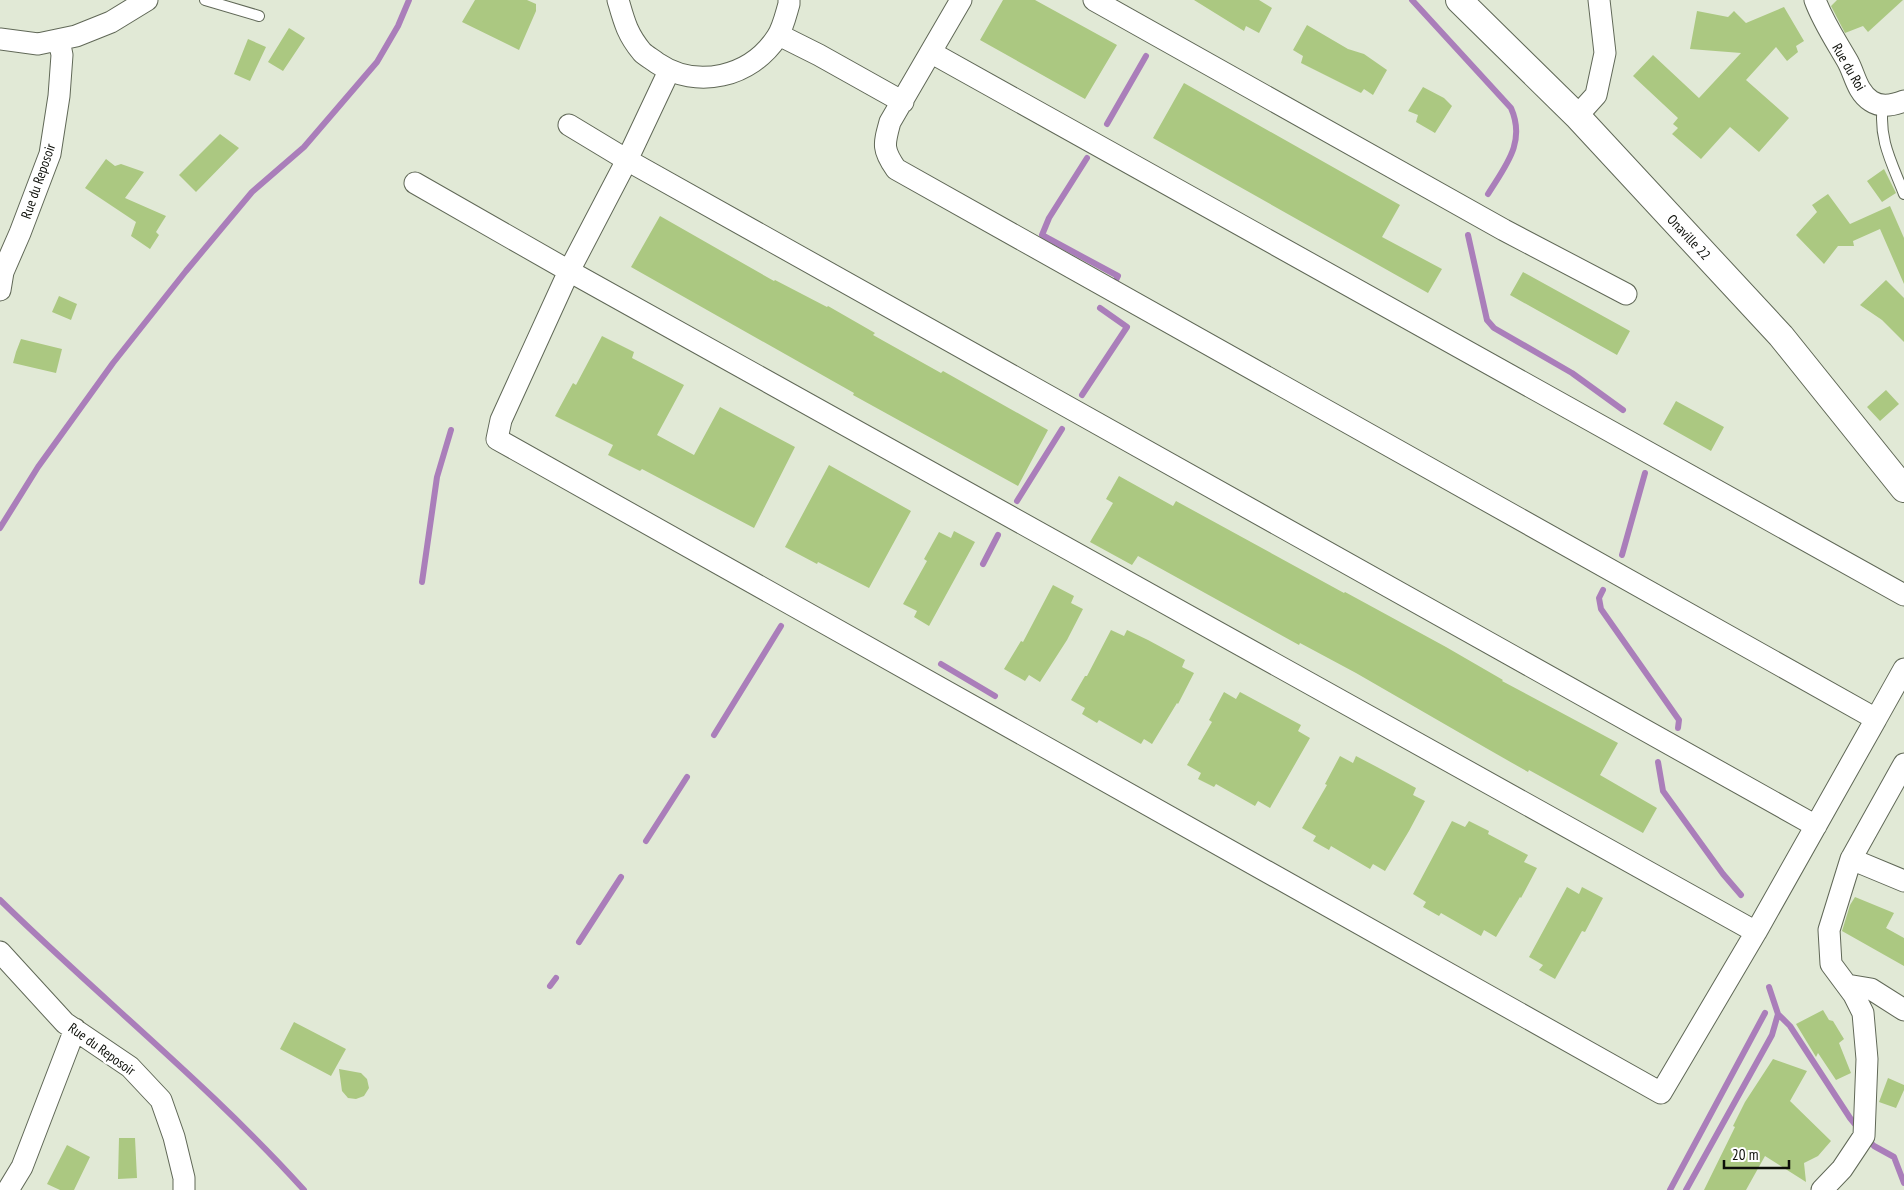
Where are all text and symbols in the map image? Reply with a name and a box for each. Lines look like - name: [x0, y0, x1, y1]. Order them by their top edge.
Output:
- street label: Rue du Roi: [1828, 40, 1870, 94]
- street label: Rue du Reposoir: [17, 141, 59, 221]
- street label: Onaville 22: [1663, 210, 1715, 264]
- street label: Rue du Reposoir: [65, 1019, 139, 1079]
- scale bar: [1724, 1138, 1789, 1170]
- text: 20 m: [1732, 1145, 1758, 1164]

